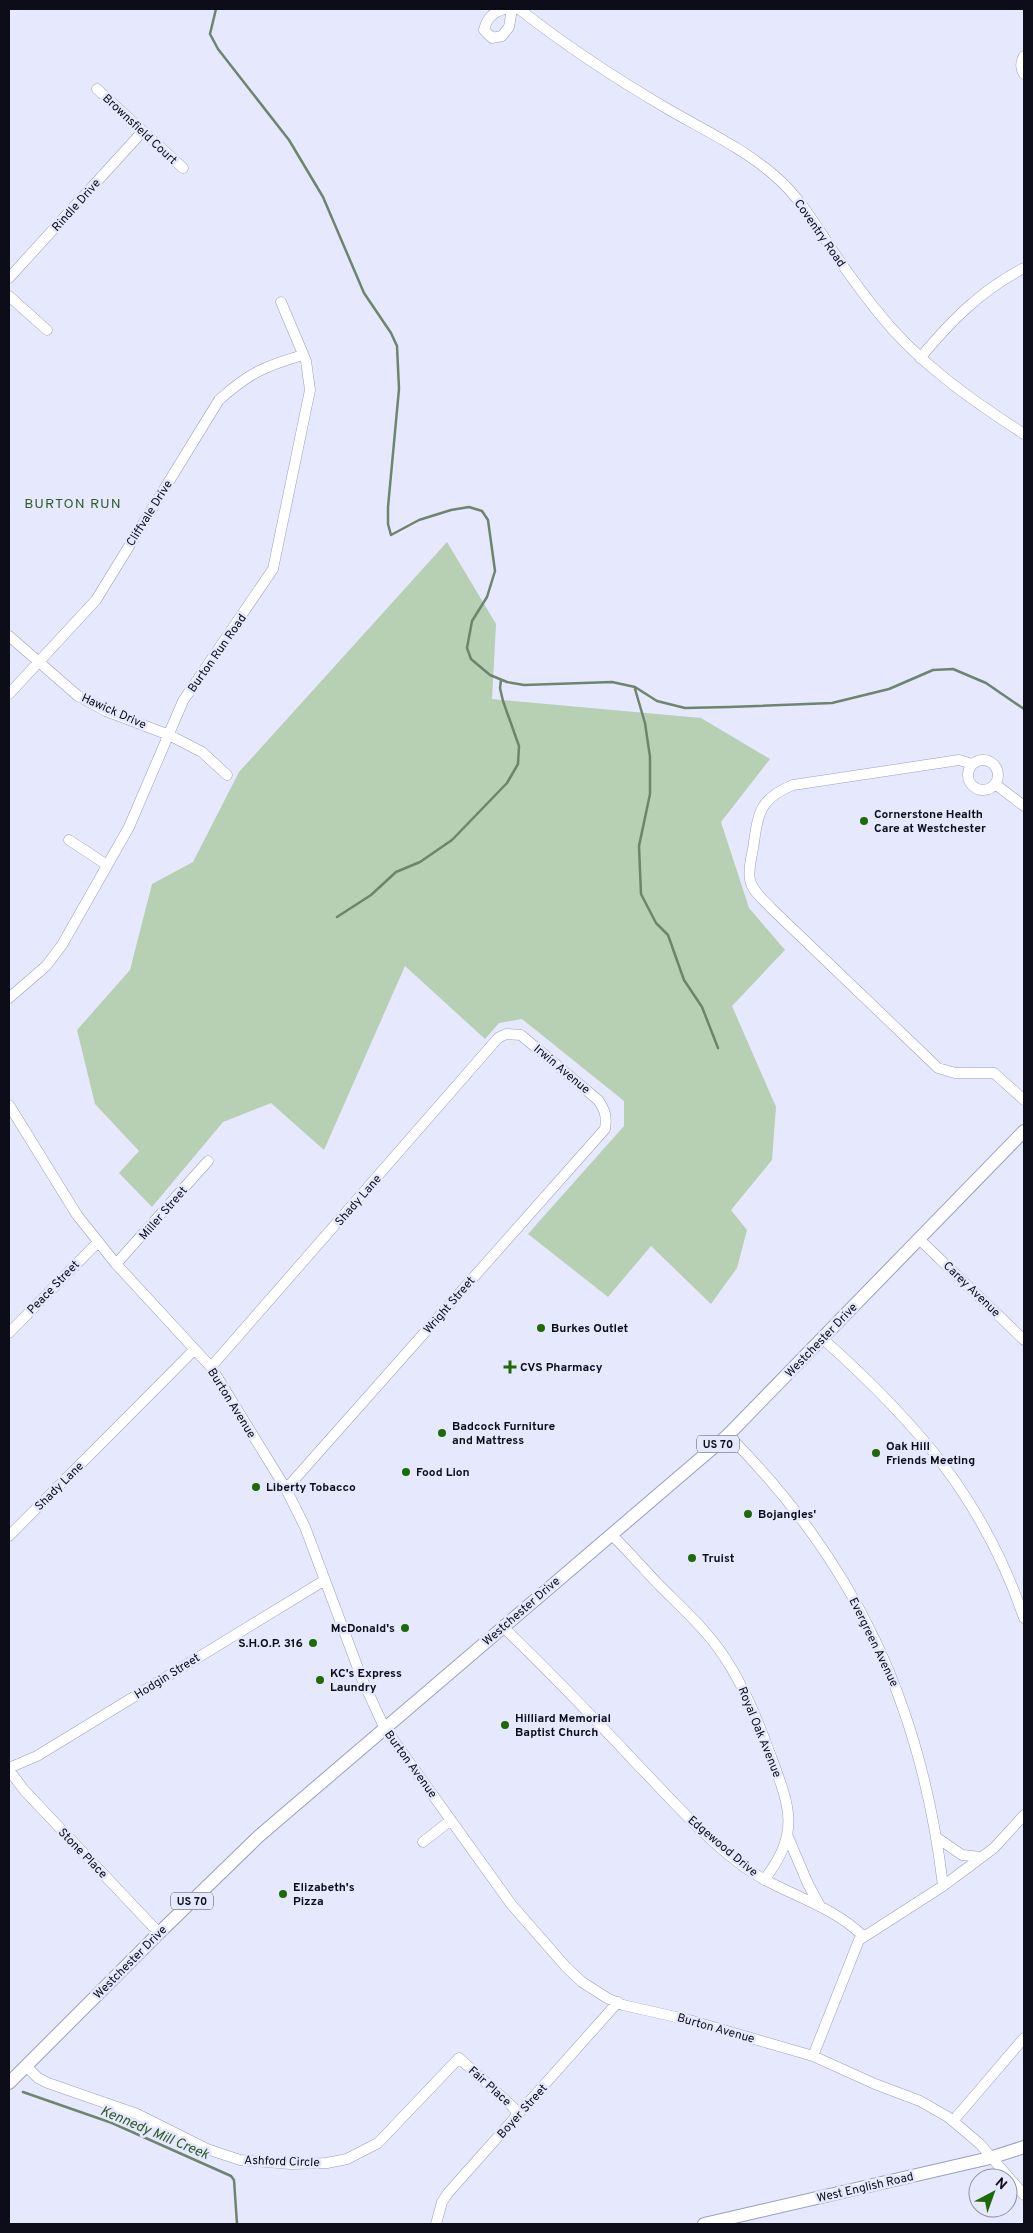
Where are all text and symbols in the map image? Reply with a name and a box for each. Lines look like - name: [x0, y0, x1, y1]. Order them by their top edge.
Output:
- street label: Brownsfield Court: [99, 91, 180, 169]
- street label: Rindle Drive: [49, 176, 105, 235]
- street label: Coventry Road: [790, 196, 849, 271]
- street label: Cliffvale Drive: [123, 477, 177, 550]
- district label: BURTON RUN: [24, 496, 122, 513]
- street label: Burton Run Road: [185, 611, 251, 696]
- street label: Hawick Drive: [79, 690, 149, 733]
- place label: Cornerstone Health Care at Westchester: [874, 807, 986, 837]
- marker: Cornerstone Health Care at Westchester: [858, 815, 870, 827]
- street label: Irwin Avenue: [530, 1041, 593, 1098]
- street label: Shady Lane: [332, 1172, 385, 1230]
- street label: Miller Street: [136, 1183, 191, 1244]
- street label: Peace Street: [24, 1257, 83, 1318]
- street label: Carey Avenue: [939, 1258, 1003, 1321]
- street label: Wright Street: [420, 1274, 479, 1338]
- street label: Westchester Drive: [782, 1300, 861, 1381]
- place label: Burkes Outlet: [551, 1321, 629, 1337]
- marker: Burkes Outlet: [535, 1322, 547, 1334]
- place label: CVS Pharmacy: [520, 1360, 603, 1376]
- marker: CVS Pharmacy: [504, 1361, 516, 1373]
- street label: Burton Avenue: [203, 1365, 259, 1442]
- place label: Badcock Furniture and Mattress: [452, 1419, 556, 1449]
- marker: Badcock Furniture and Mattress: [436, 1427, 448, 1439]
- road number: US 70: [697, 1436, 739, 1452]
- place label: Oak Hill Friends Meeting: [886, 1439, 975, 1469]
- marker: Oak Hill Friends Meeting: [870, 1447, 882, 1459]
- street label: Shady Lane: [32, 1459, 88, 1515]
- place label: Food Lion: [416, 1465, 470, 1481]
- marker: Food Lion: [400, 1466, 412, 1478]
- place label: Liberty Tobacco: [266, 1480, 356, 1496]
- marker: Liberty Tobacco: [250, 1481, 262, 1493]
- place label: Bojangles': [758, 1507, 816, 1523]
- marker: Bojangles': [742, 1508, 754, 1520]
- place label: Truist: [702, 1551, 735, 1567]
- marker: Truist: [686, 1552, 698, 1564]
- street label: Westchester Drive: [480, 1574, 564, 1650]
- street label: Evergreen Avenue: [845, 1595, 902, 1690]
- place label: McDonald's: [331, 1621, 395, 1637]
- marker: McDonald's: [399, 1622, 411, 1634]
- place label: S.H.O.P. 316: [238, 1636, 303, 1652]
- marker: S.H.O.P. 316: [307, 1637, 319, 1649]
- street label: Hodgin Street: [132, 1650, 203, 1703]
- place label: KC's Express Laundry: [330, 1666, 402, 1696]
- marker: KC's Express Laundry: [314, 1674, 326, 1686]
- street label: Royal Oak Avenue: [734, 1685, 785, 1780]
- place label: Hilliard Memorial Baptist Church: [515, 1711, 611, 1741]
- marker: Hilliard Memorial Baptist Church: [499, 1719, 511, 1731]
- street label: Burton Avenue: [380, 1728, 440, 1802]
- street label: Edgewood Drive: [684, 1813, 761, 1881]
- street label: Stone Place: [54, 1825, 110, 1882]
- place label: Elizabeth's Pizza: [293, 1880, 355, 1910]
- marker: Elizabeth's Pizza: [277, 1888, 289, 1900]
- road number: US 70: [171, 1892, 213, 1910]
- street label: Westchester Drive: [90, 1922, 171, 2003]
- street label: Burton Avenue: [675, 2010, 756, 2048]
- street label: Fair Place: [465, 2063, 514, 2110]
- street label: Boyer Street: [494, 2081, 551, 2142]
- water label: Kennedy Mill Creek: [98, 2103, 212, 2164]
- street label: Ashford Circle: [244, 2153, 320, 2171]
- north arrow: [968, 2168, 1018, 2218]
- street label: West English Road: [815, 2169, 915, 2207]
- text: N: [991, 2175, 1010, 2194]

